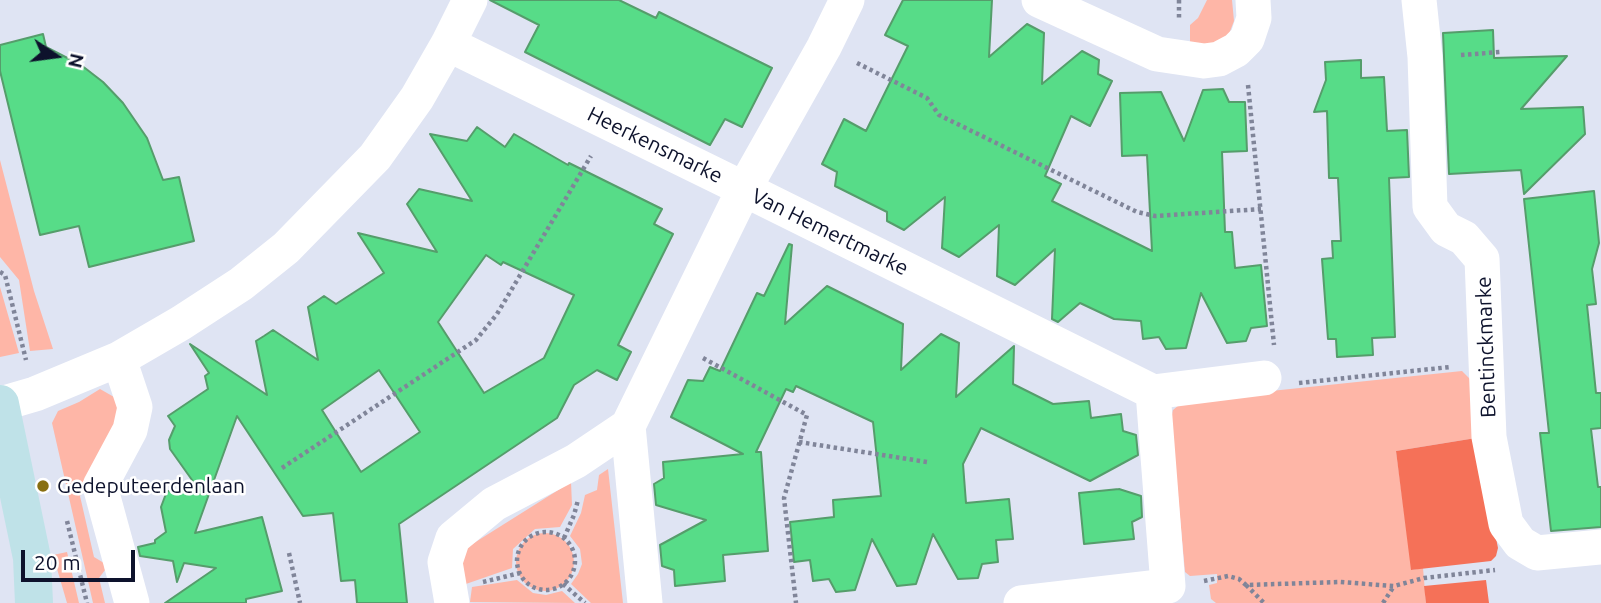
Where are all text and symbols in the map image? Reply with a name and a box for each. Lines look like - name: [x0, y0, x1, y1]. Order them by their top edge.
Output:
- north arrow: [21, 21, 91, 91]
- text: N: [64, 51, 89, 70]
- street label: Heerkensmarke: [583, 101, 727, 189]
- street label: Van Hemertmarke: [747, 183, 913, 281]
- street label: Bentinckmarke: [1471, 276, 1501, 418]
- place label: Gedeputeerdenlaan: [57, 473, 245, 499]
- marker: Gedeputeerdenlaan: [35, 478, 51, 494]
- scale bar: [24, 536, 138, 580]
- text: 20 m: [34, 550, 81, 574]

